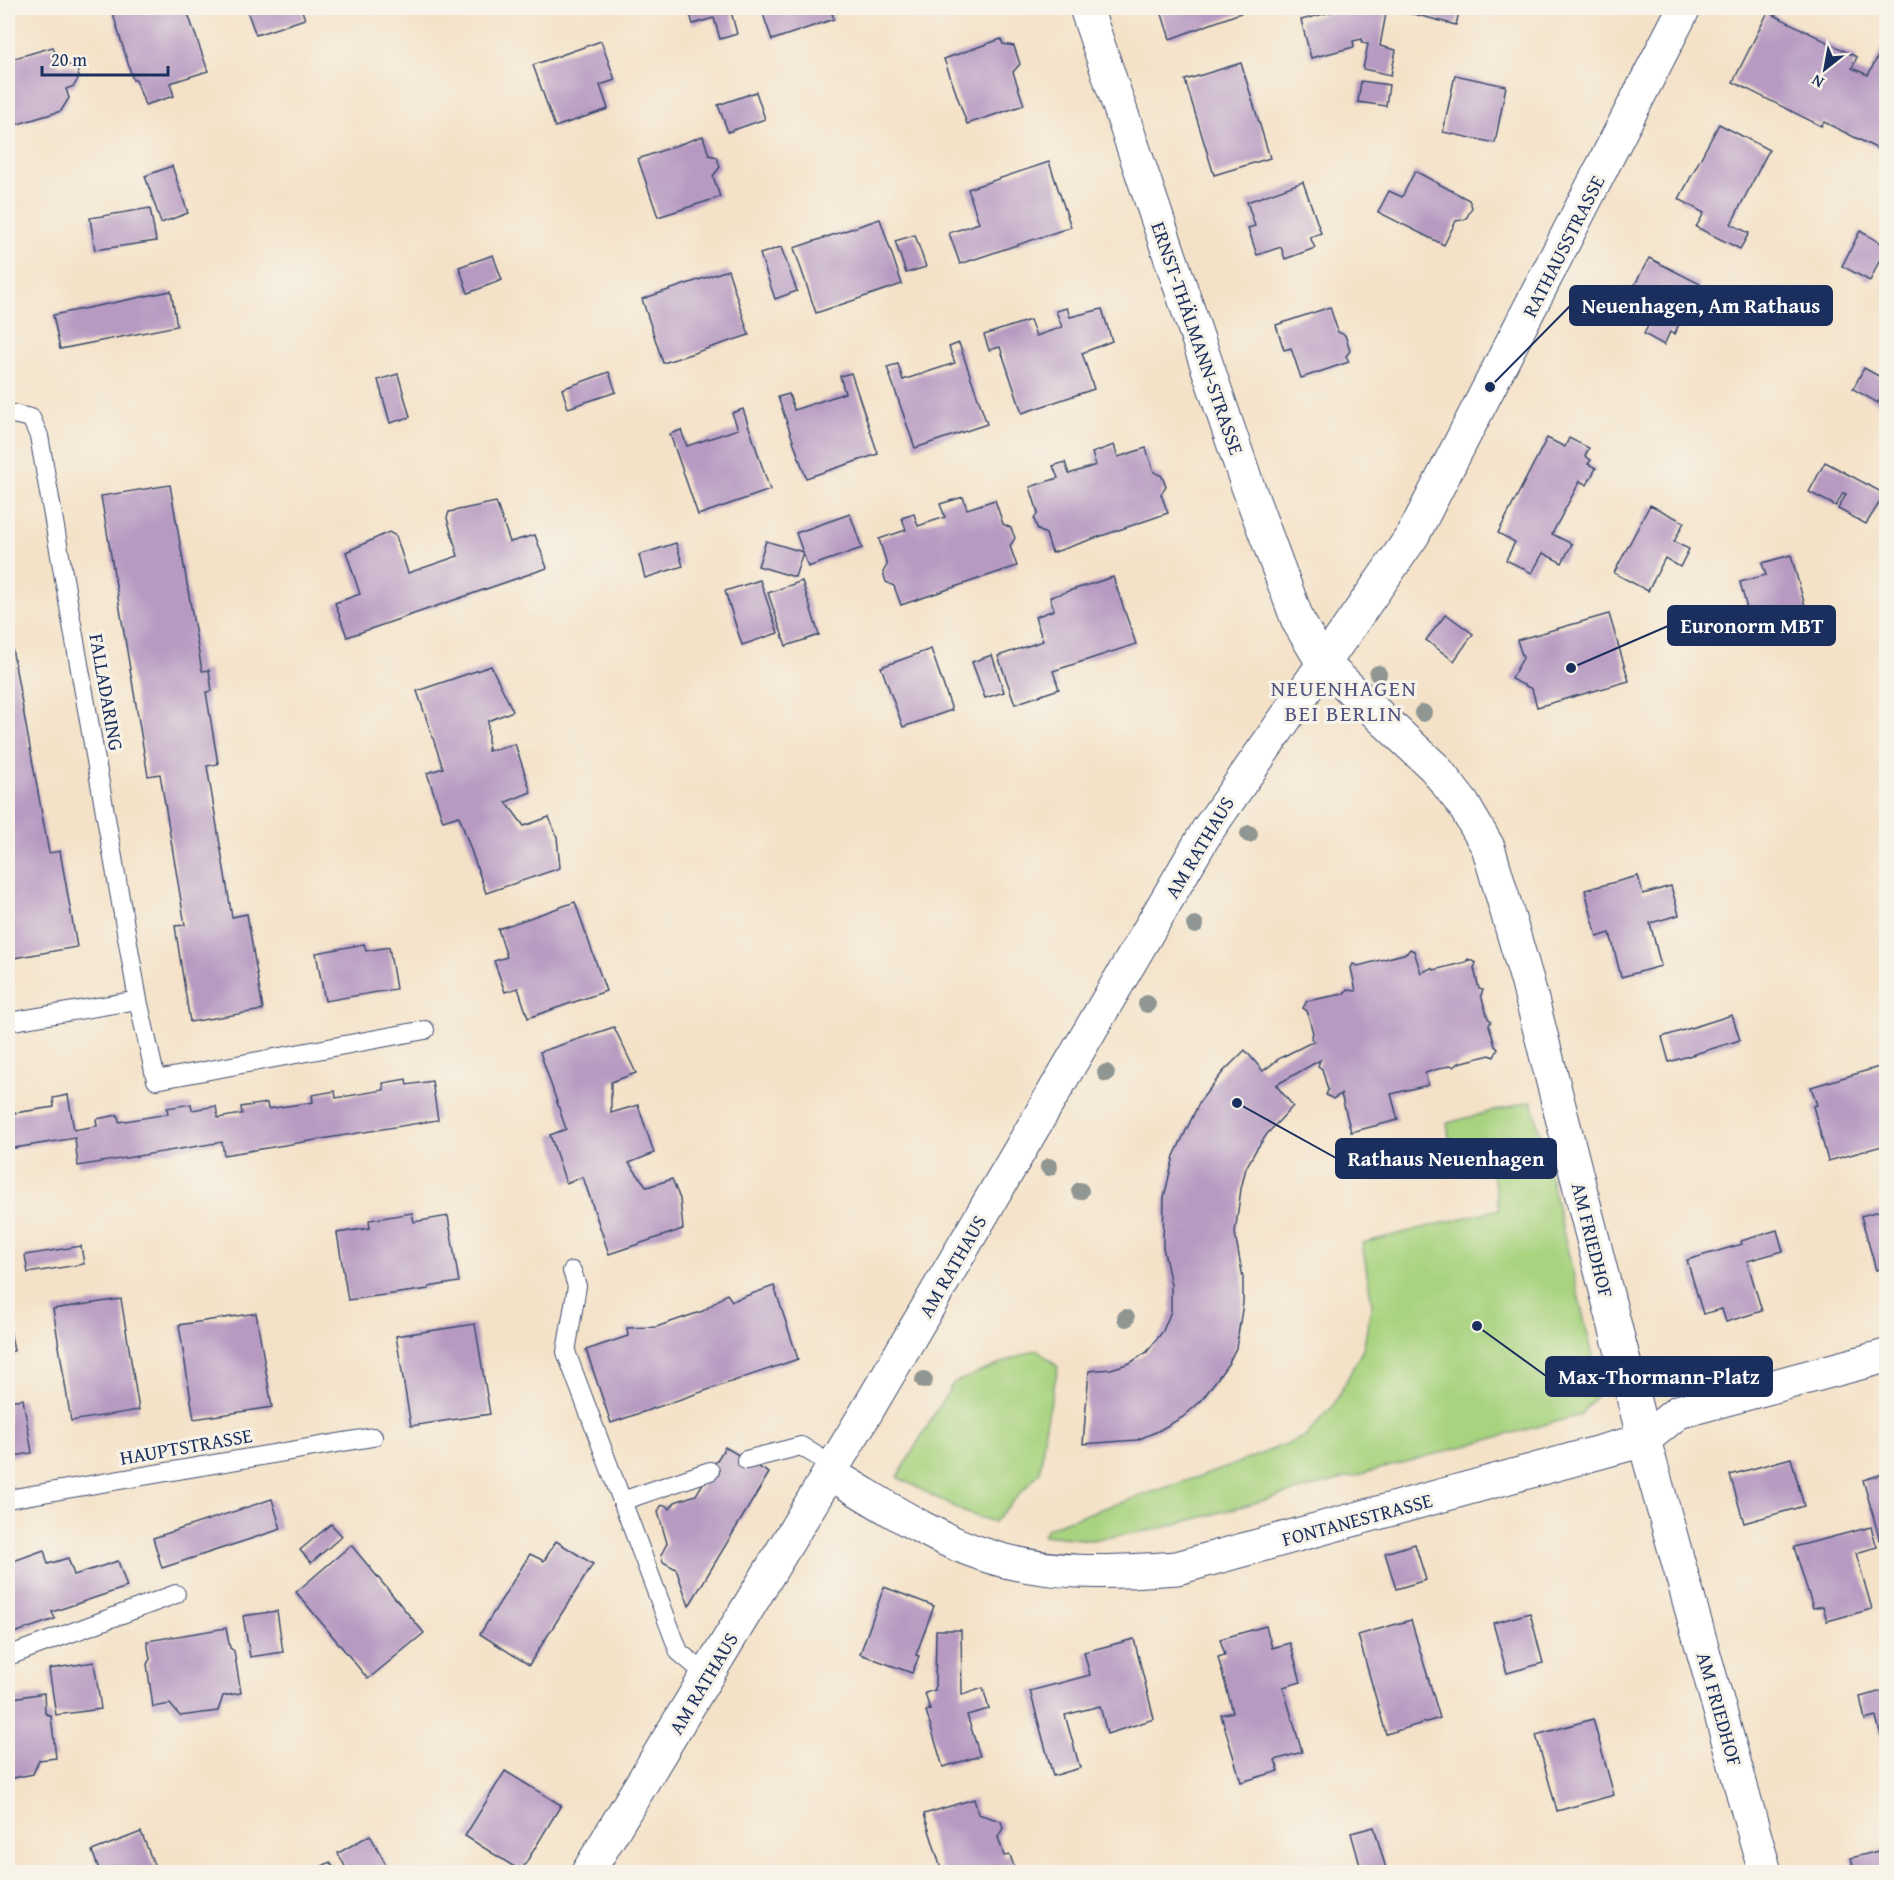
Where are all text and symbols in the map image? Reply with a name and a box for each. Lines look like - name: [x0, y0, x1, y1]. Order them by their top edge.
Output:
- scale bar: [42, 39, 168, 77]
- north arrow: [1795, 39, 1855, 99]
- text: 20 m: [51, 46, 87, 73]
- text: N: [1806, 69, 1828, 95]
- street label: RATHAUSSTRASSE: [1515, 170, 1611, 322]
- street label: ERNST-THÄLMANN-STRASSE: [1144, 218, 1252, 458]
- callout: Neuenhagen, Am Rathaus: [1570, 286, 1832, 325]
- text: Neuenhagen, Am Rathaus: [1582, 290, 1820, 321]
- callout: Euronorm MBT: [1668, 606, 1835, 645]
- text: Euronorm MBT: [1680, 610, 1824, 641]
- street label: FALLADARING: [82, 631, 132, 753]
- district label: NEUENHAGEN BEI BERLIN: [1271, 672, 1417, 729]
- street label: AM RATHAUS: [1157, 791, 1241, 903]
- callout: Rathaus Neuenhagen: [1336, 1139, 1556, 1178]
- text: Rathaus Neuenhagen: [1348, 1143, 1545, 1174]
- street label: AM FRIEDHOF: [1565, 1179, 1621, 1301]
- street label: AM RATHAUS: [911, 1209, 993, 1323]
- callout: Max-Thormann-Platz: [1546, 1357, 1772, 1396]
- text: Max-Thormann-Platz: [1558, 1361, 1760, 1392]
- street label: HAUPTSTRASSE: [117, 1420, 255, 1472]
- street label: FONTANESTRASSE: [1279, 1485, 1435, 1553]
- street label: AM RATHAUS: [661, 1627, 745, 1739]
- street label: AM FRIEDHOF: [1690, 1648, 1750, 1770]

